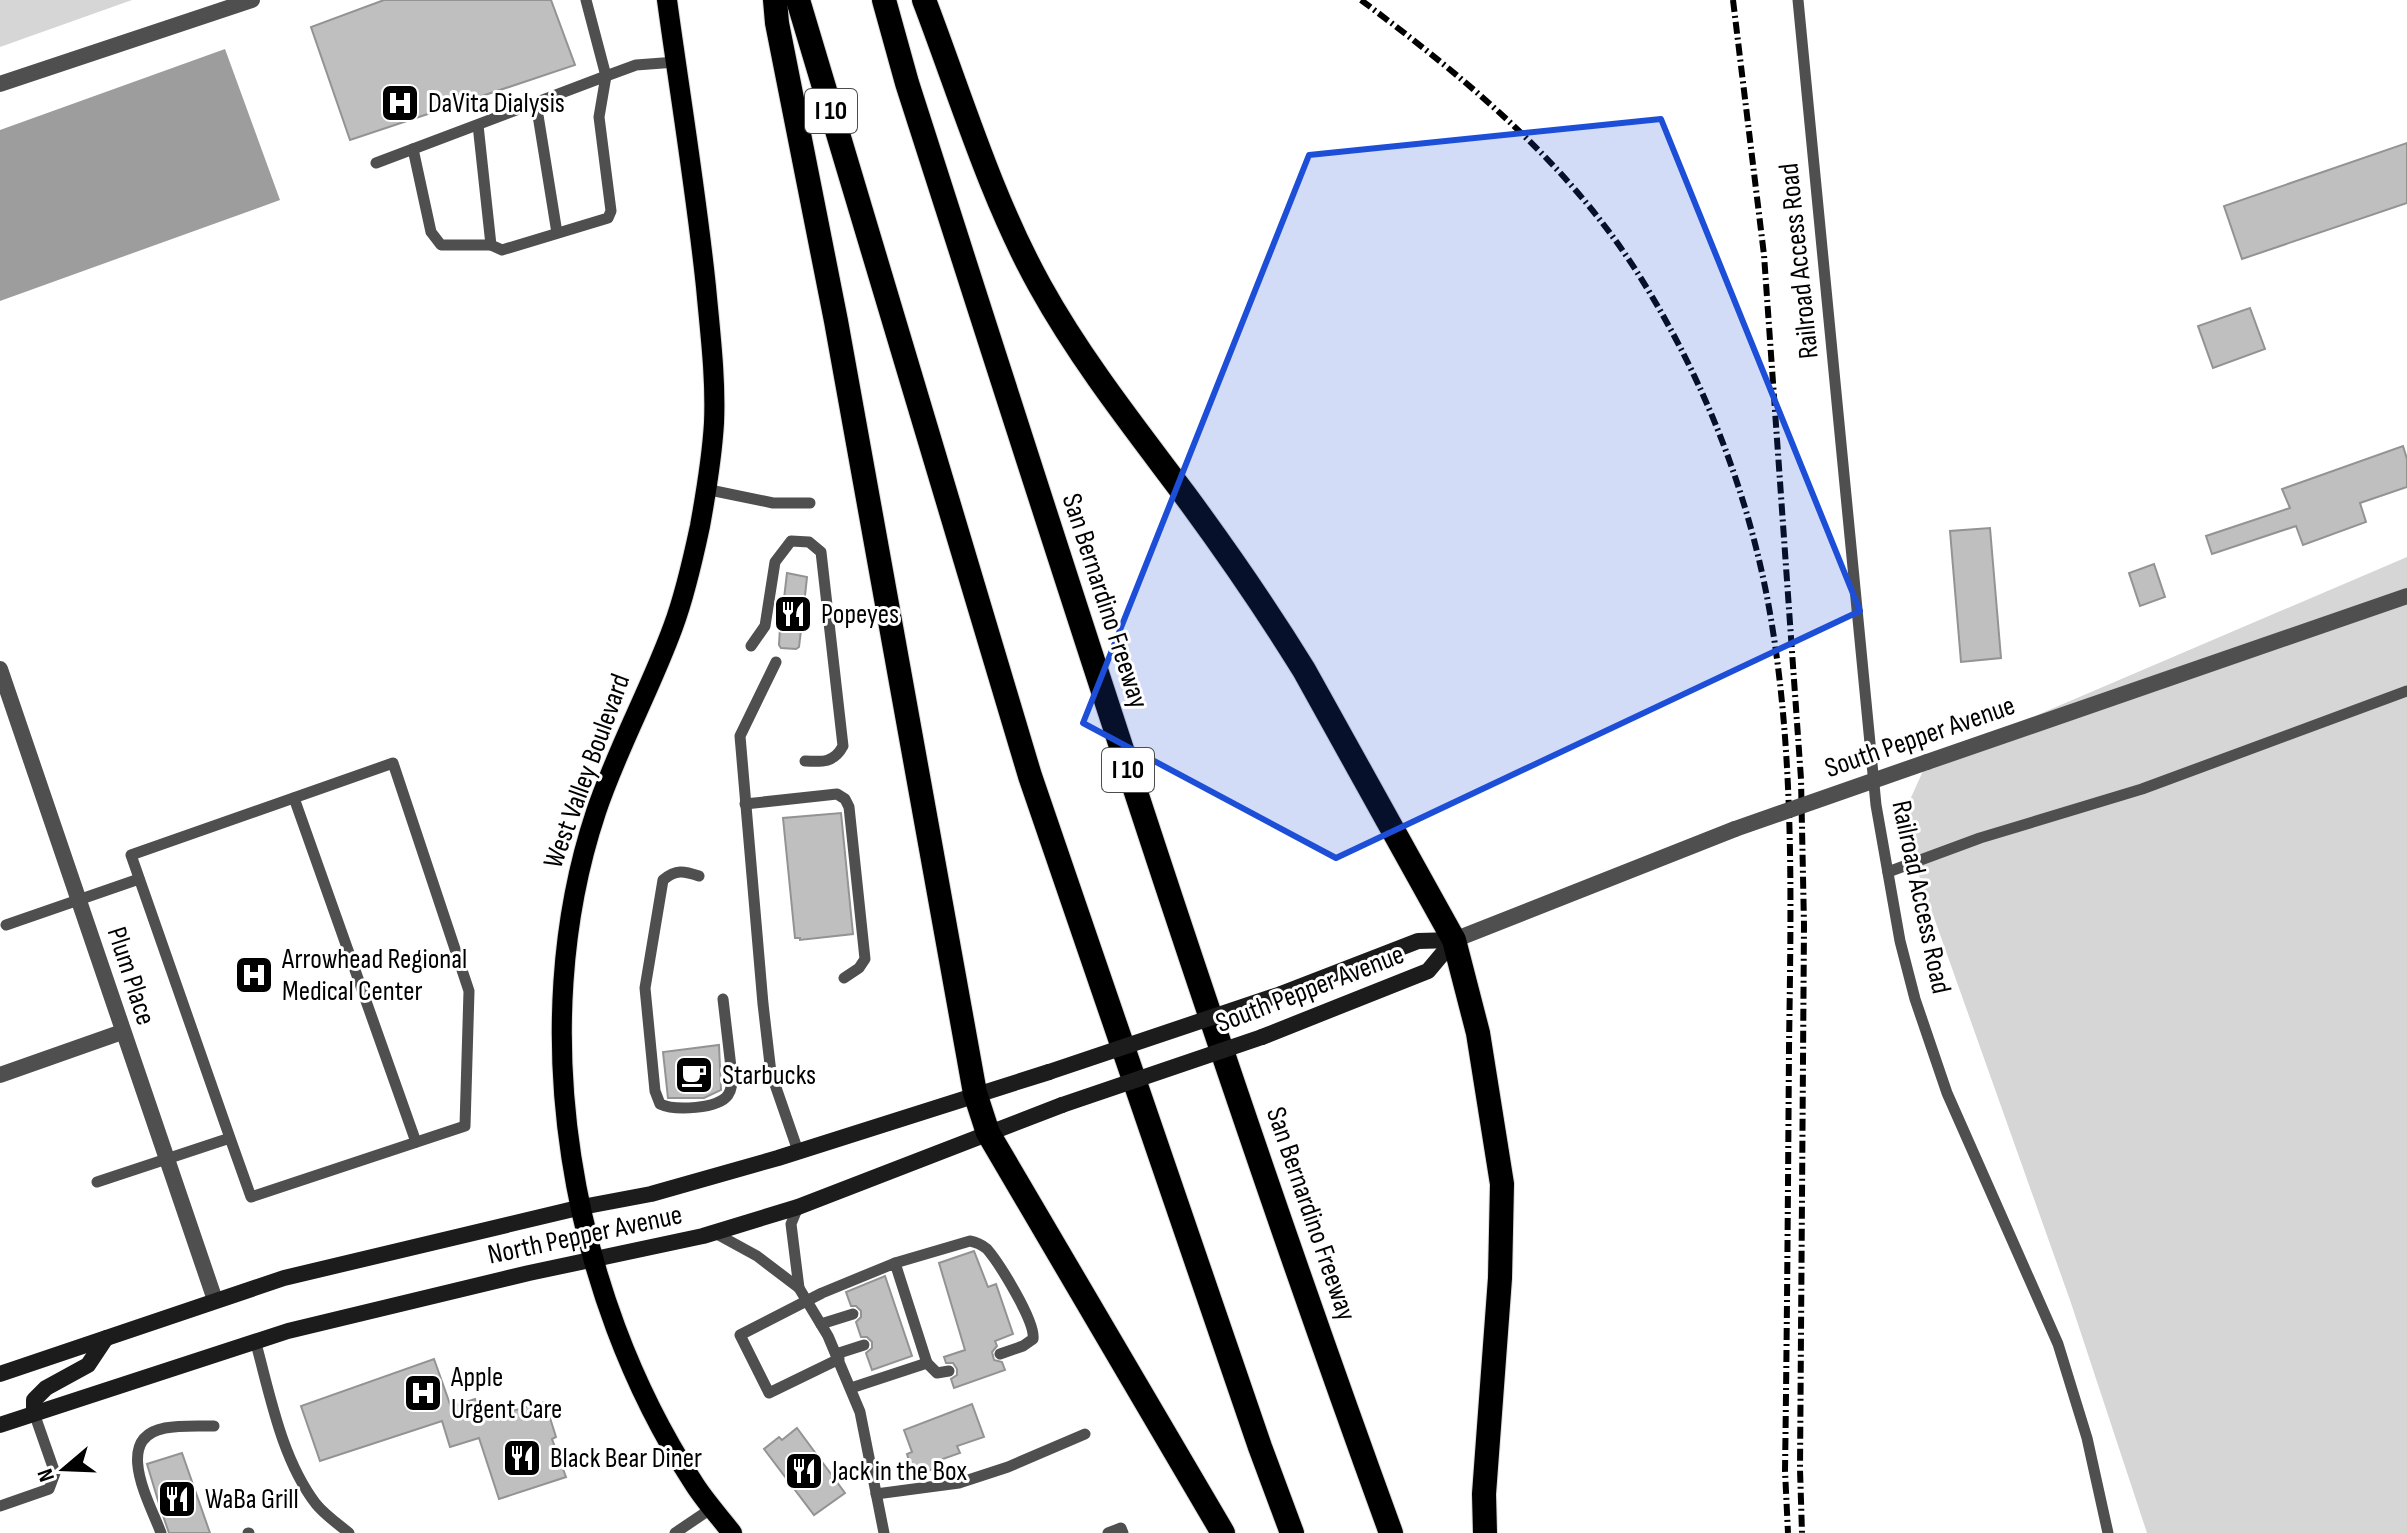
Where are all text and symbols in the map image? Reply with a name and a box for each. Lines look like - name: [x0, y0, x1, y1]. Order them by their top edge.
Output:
- hospital icon: DaVita Dialysis: [379, 82, 421, 124]
- place label: DaVita Dialysis: [428, 87, 565, 120]
- road number: I 10: [805, 89, 857, 133]
- street label: Railroad Access Road: [1772, 162, 1826, 360]
- street label: San Bernardino Freeway: [1055, 490, 1155, 713]
- restaurant icon: Popeyes: [772, 593, 814, 635]
- place label: Popeyes: [821, 598, 899, 631]
- street label: West Valley Boulevard: [537, 670, 637, 872]
- street label: South Pepper Avenue: [1821, 689, 2019, 785]
- road number: I 10: [1102, 748, 1154, 792]
- street label: Railroad Access Road: [1884, 797, 1958, 997]
- street label: Plum Place: [100, 923, 162, 1029]
- street label: South Pepper Avenue: [1211, 938, 1409, 1040]
- place label: Arrowhead Regional Medical Center: [281, 943, 467, 1008]
- hospital icon: Arrowhead Regional Medical Center: [233, 954, 275, 996]
- cafe icon: Starbucks: [673, 1054, 715, 1096]
- place label: Starbucks: [722, 1059, 816, 1092]
- street label: San Bernardino Freeway: [1259, 1103, 1363, 1325]
- street label: North Pepper Avenue: [485, 1198, 685, 1272]
- place label: Apple Urgent Care: [450, 1361, 562, 1426]
- hospital icon: Apple Urgent Care: [402, 1372, 444, 1414]
- north arrow: [24, 1429, 104, 1509]
- restaurant icon: Black Bear Diner: [501, 1437, 543, 1479]
- place label: Black Bear Diner: [550, 1442, 702, 1475]
- restaurant icon: Jack in the Box: [783, 1450, 825, 1492]
- place label: Jack in the Box: [831, 1455, 967, 1488]
- text: N: [32, 1465, 61, 1485]
- restaurant icon: WaBa Grill: [156, 1478, 198, 1520]
- place label: WaBa Grill: [205, 1483, 299, 1516]

